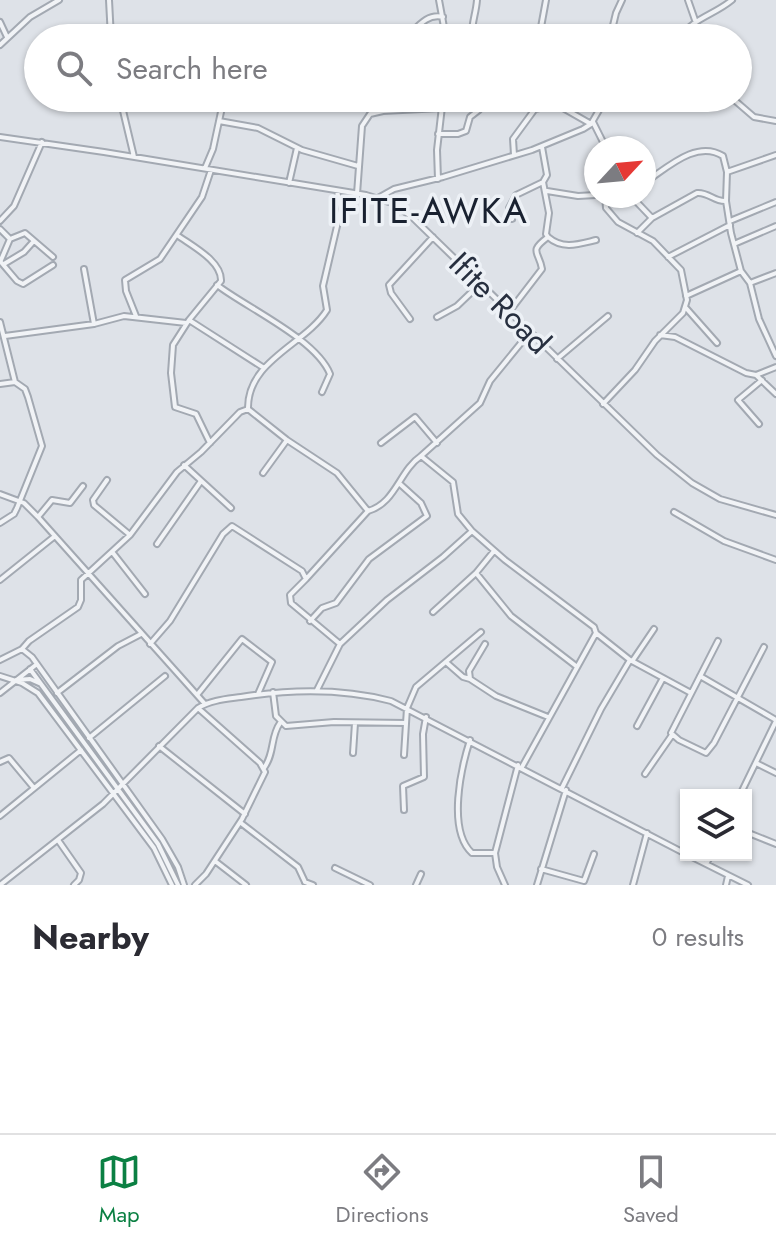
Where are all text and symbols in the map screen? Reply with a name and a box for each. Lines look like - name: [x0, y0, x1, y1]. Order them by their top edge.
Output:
- search box: [24, 24, 752, 112]
- icon: search: [52, 46, 96, 90]
- text: Search here: [116, 47, 268, 90]
- north arrow: [584, 136, 656, 208]
- district label: IFITE-AWKA: [329, 184, 529, 236]
- street label: Ifite Road: [438, 241, 562, 365]
- map controls: [680, 789, 752, 861]
- button: layers: [680, 789, 752, 861]
- text: Nearby: [32, 913, 149, 962]
- text: 0 results: [652, 918, 744, 956]
- tab: Map: [97, 1150, 141, 1230]
- tab: Directions: [336, 1150, 429, 1230]
- tab: Saved: [623, 1150, 679, 1230]

